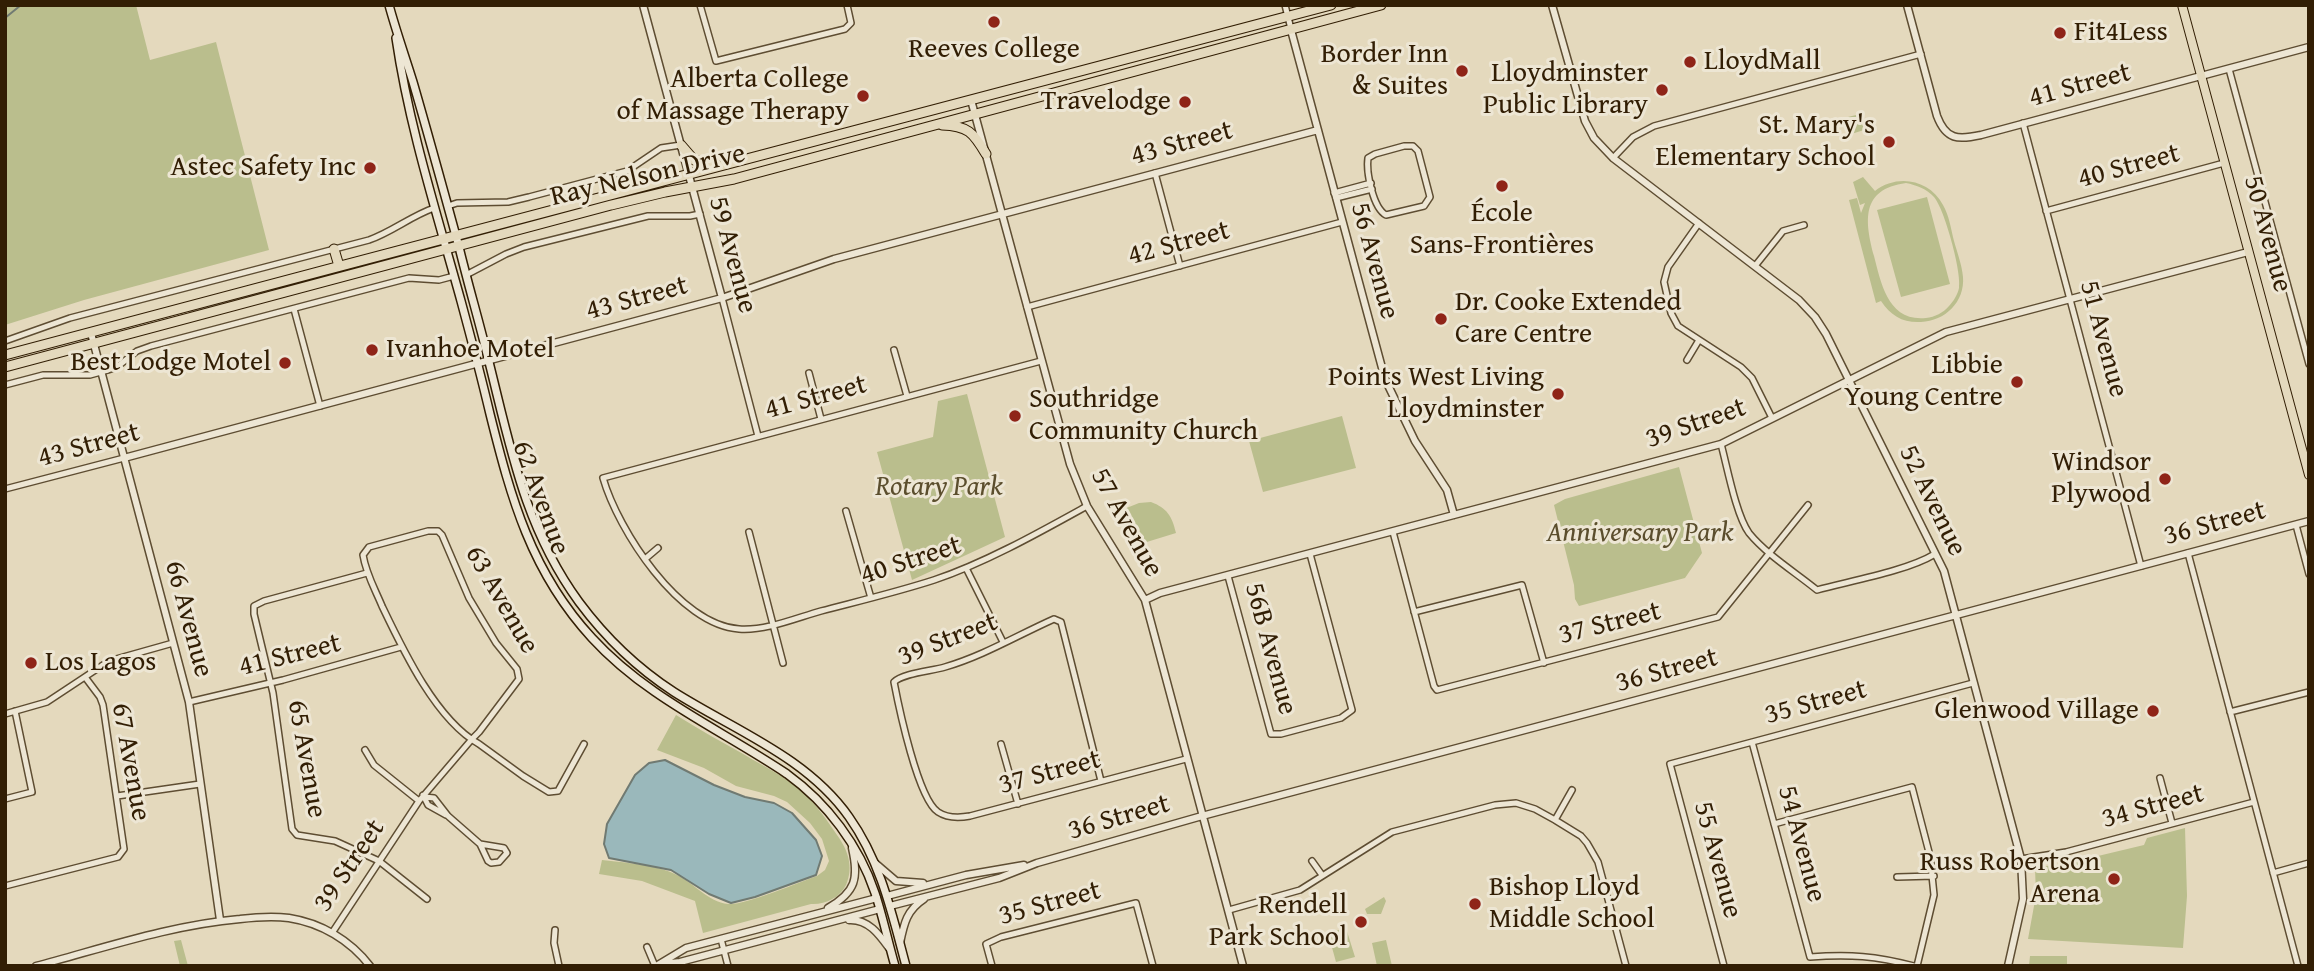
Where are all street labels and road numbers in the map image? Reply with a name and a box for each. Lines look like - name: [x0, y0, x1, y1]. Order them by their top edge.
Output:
- street label: 41 Street: [2025, 56, 2135, 116]
- street label: 43 Street: [1127, 114, 1237, 174]
- street label: Ray Nelson Drive: [547, 137, 749, 215]
- street label: 40 Street: [2074, 137, 2184, 197]
- street label: 50 Avenue: [2235, 172, 2299, 296]
- street label: 59 Avenue: [700, 193, 764, 317]
- street label: 56 Avenue: [1342, 199, 1406, 323]
- street label: 42 Street: [1124, 214, 1234, 274]
- street label: 43 Street: [582, 269, 692, 329]
- street label: 51 Avenue: [2071, 277, 2135, 401]
- street label: 41 Street: [761, 368, 871, 428]
- street label: 39 Street: [1641, 391, 1751, 457]
- street label: 43 Street: [34, 416, 144, 476]
- street label: 62 Avenue: [504, 436, 576, 560]
- street label: 52 Avenue: [1891, 440, 1973, 562]
- street label: 57 Avenue: [1082, 463, 1170, 583]
- street label: 36 Street: [2160, 494, 2270, 554]
- street label: 40 Street: [856, 529, 966, 593]
- street label: 63 Avenue: [457, 540, 545, 660]
- street label: 66 Avenue: [156, 557, 220, 681]
- street label: 56B Avenue: [1236, 579, 1304, 719]
- street label: 37 Street: [1555, 595, 1665, 653]
- street label: 39 Street: [893, 606, 1003, 674]
- street label: 41 Street: [235, 627, 345, 685]
- street label: 36 Street: [1612, 641, 1722, 701]
- street label: 35 Street: [1761, 673, 1871, 733]
- street label: 65 Avenue: [279, 697, 333, 821]
- street label: 67 Avenue: [103, 700, 157, 824]
- street label: 37 Street: [995, 743, 1105, 803]
- street label: 34 Street: [2098, 777, 2208, 837]
- street label: 54 Avenue: [1769, 782, 1833, 906]
- street label: 36 Street: [1064, 788, 1174, 848]
- street label: 55 Avenue: [1685, 798, 1749, 922]
- street label: 39 Street: [307, 814, 393, 918]
- street label: 35 Street: [995, 874, 1105, 934]

